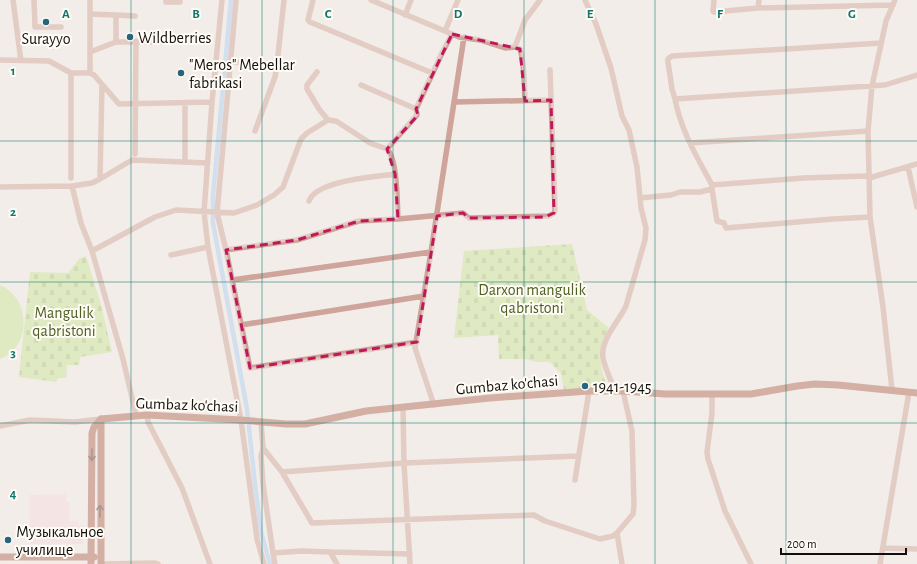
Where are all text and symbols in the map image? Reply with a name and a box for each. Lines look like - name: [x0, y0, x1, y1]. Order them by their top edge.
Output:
- text: A: [62, 8, 70, 21]
- text: B: [192, 8, 200, 21]
- text: C: [325, 8, 332, 21]
- text: D: [454, 8, 463, 21]
- text: E: [587, 8, 594, 21]
- text: F: [717, 8, 724, 21]
- text: G: [848, 8, 856, 21]
- marker: Surayyo: [41, 17, 51, 27]
- place label: Wildberries: [138, 30, 212, 46]
- place label: Surayyo: [21, 31, 71, 48]
- marker: Wildberries: [125, 32, 135, 42]
- place label: "Meros" Mebellar fabrikasi: [189, 57, 296, 91]
- text: 1: [11, 65, 15, 78]
- marker: "Meros" Mebellar fabrikasi: [176, 68, 186, 78]
- text: 2: [10, 206, 16, 219]
- park label: Darxon mangulik qabristoni: [478, 282, 586, 316]
- park label: Mangulik qabristoni: [32, 305, 96, 339]
- text: 3: [10, 347, 16, 360]
- street label: Gumbaz ko'chasi: [455, 373, 559, 397]
- place label: 1941-1945: [593, 379, 652, 395]
- marker: 1941-1945: [580, 381, 590, 391]
- street label: Gumbaz ko'chasi: [135, 395, 239, 415]
- one-way arrow: [88, 448, 96, 461]
- text: 4: [10, 488, 17, 501]
- one-way arrow: [96, 505, 104, 518]
- place label: Музыкальное училище: [15, 524, 104, 559]
- scale bar: [781, 530, 906, 556]
- marker: Музыкальное училище: [3, 535, 13, 545]
- text: 200 m: [787, 538, 817, 550]

